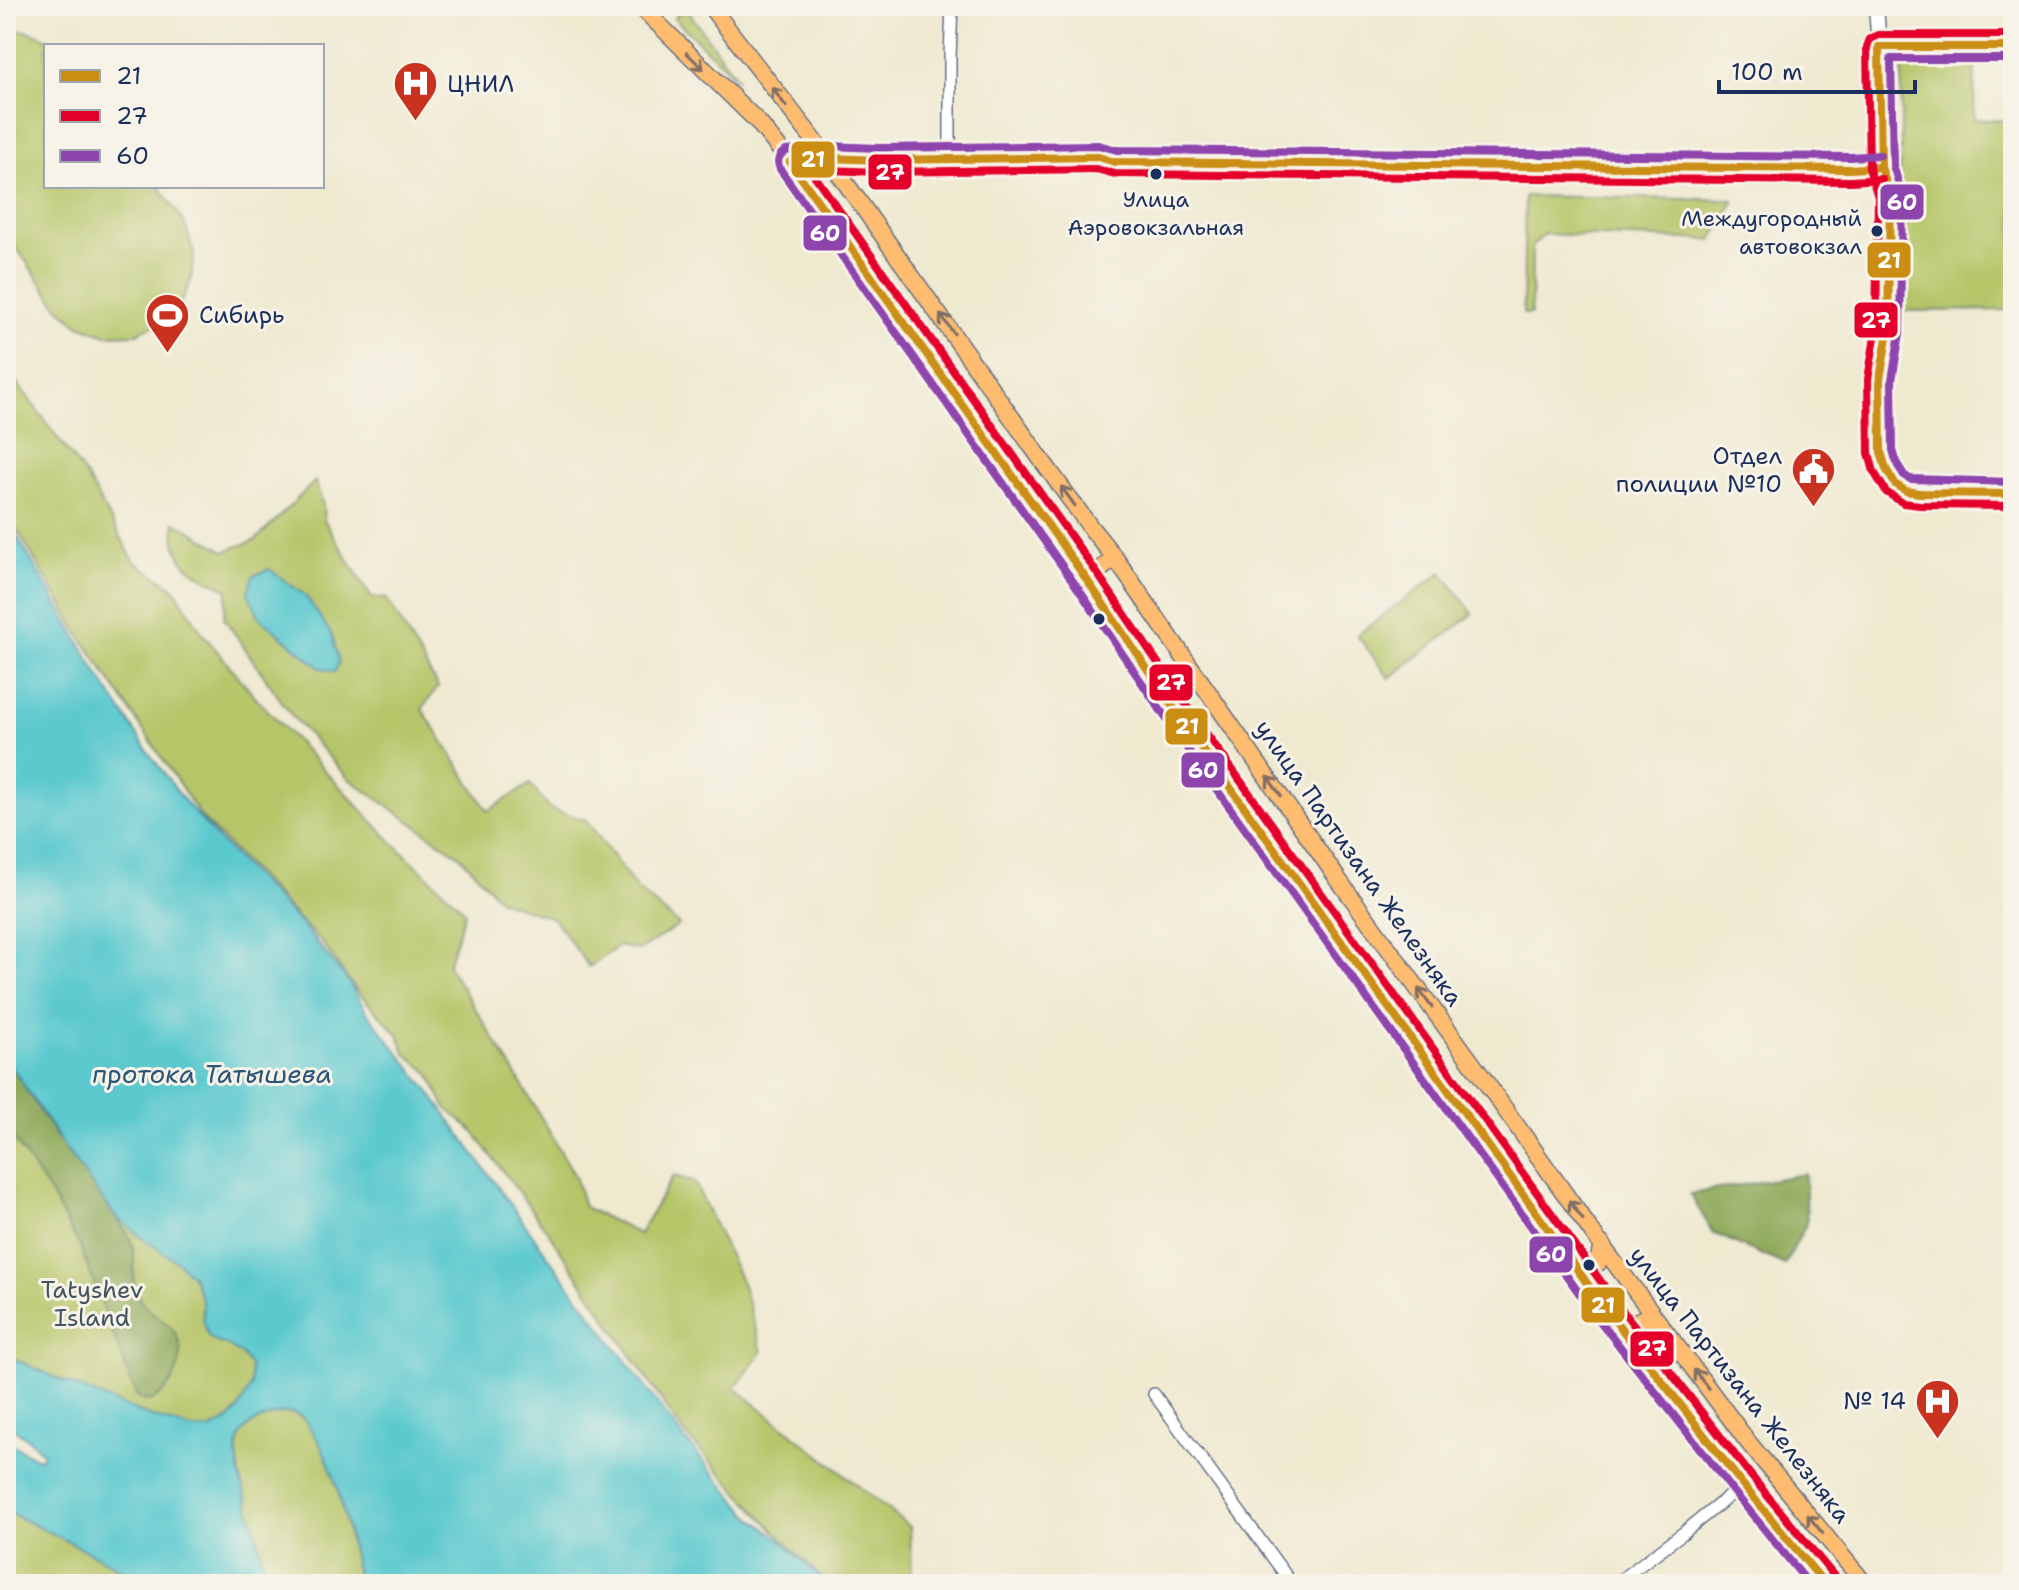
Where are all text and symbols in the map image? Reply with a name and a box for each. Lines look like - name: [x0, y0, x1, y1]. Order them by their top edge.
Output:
- legend: [44, 44, 324, 188]
- scale bar: [1719, 44, 1915, 94]
- one-way arrow: [685, 51, 704, 70]
- text: 100 m: [1731, 56, 1803, 88]
- text: 21: [116, 60, 142, 92]
- hospital icon: ЦНИЛ: [392, 60, 440, 123]
- place label: ЦНИЛ: [447, 68, 515, 100]
- one-way arrow: [771, 87, 788, 108]
- text: 27: [116, 100, 148, 132]
- text: 60: [116, 140, 149, 172]
- line badge: 21: [790, 140, 836, 179]
- text: 21: [801, 145, 825, 174]
- line badge: 27: [867, 153, 913, 191]
- text: 27: [875, 158, 905, 187]
- marker: Улица Аэровокзальная: [1148, 166, 1164, 182]
- line badge: 60: [1879, 183, 1925, 221]
- place label: Улица Аэровокзальная: [1068, 185, 1244, 242]
- text: 60: [1887, 188, 1917, 217]
- place label: Междугородный автовокзал: [1681, 204, 1862, 261]
- line badge: 60: [802, 214, 848, 252]
- text: 60: [810, 219, 840, 248]
- marker: Междугородный автовокзал: [1869, 223, 1885, 239]
- line badge: 21: [1866, 241, 1912, 279]
- text: 21: [1877, 246, 1901, 275]
- sports icon: Сибирь: [144, 291, 192, 354]
- place label: Сибирь: [199, 299, 284, 331]
- line badge: 27: [1853, 301, 1899, 339]
- text: 27: [1861, 306, 1891, 335]
- one-way arrow: [939, 314, 955, 336]
- place label: Отдел полиции №10: [1616, 440, 1782, 500]
- public building icon: Отдел полиции №10: [1789, 446, 1837, 509]
- one-way arrow: [1059, 486, 1076, 507]
- unlabelled marker: [1091, 611, 1107, 627]
- line badge: 27: [1148, 663, 1194, 702]
- text: 27: [1156, 668, 1186, 697]
- line badge: 21: [1164, 707, 1209, 746]
- text: 21: [1175, 712, 1199, 741]
- street label: улица Партизана Железняка: [1248, 714, 1470, 1013]
- line badge: 60: [1180, 751, 1226, 789]
- text: 60: [1188, 756, 1218, 785]
- one-way arrow: [1266, 776, 1282, 798]
- one-way arrow: [1417, 987, 1433, 1009]
- water label: протока Татышева: [92, 1056, 332, 1091]
- one-way arrow: [1567, 1199, 1584, 1221]
- line badge: 60: [1528, 1235, 1574, 1274]
- text: 60: [1536, 1240, 1566, 1269]
- street label: улица Партизана Железняка: [1622, 1240, 1858, 1530]
- unlabelled marker: [1581, 1257, 1597, 1273]
- park label: Tatyshev Island: [41, 1274, 143, 1334]
- line badge: 21: [1580, 1286, 1626, 1324]
- text: 21: [1591, 1291, 1615, 1320]
- line badge: 27: [1629, 1330, 1675, 1368]
- text: 27: [1637, 1334, 1667, 1363]
- one-way arrow: [1693, 1369, 1710, 1391]
- hospital icon: № 14: [1913, 1377, 1961, 1440]
- place label: № 14: [1843, 1385, 1906, 1417]
- one-way arrow: [1807, 1513, 1825, 1534]

